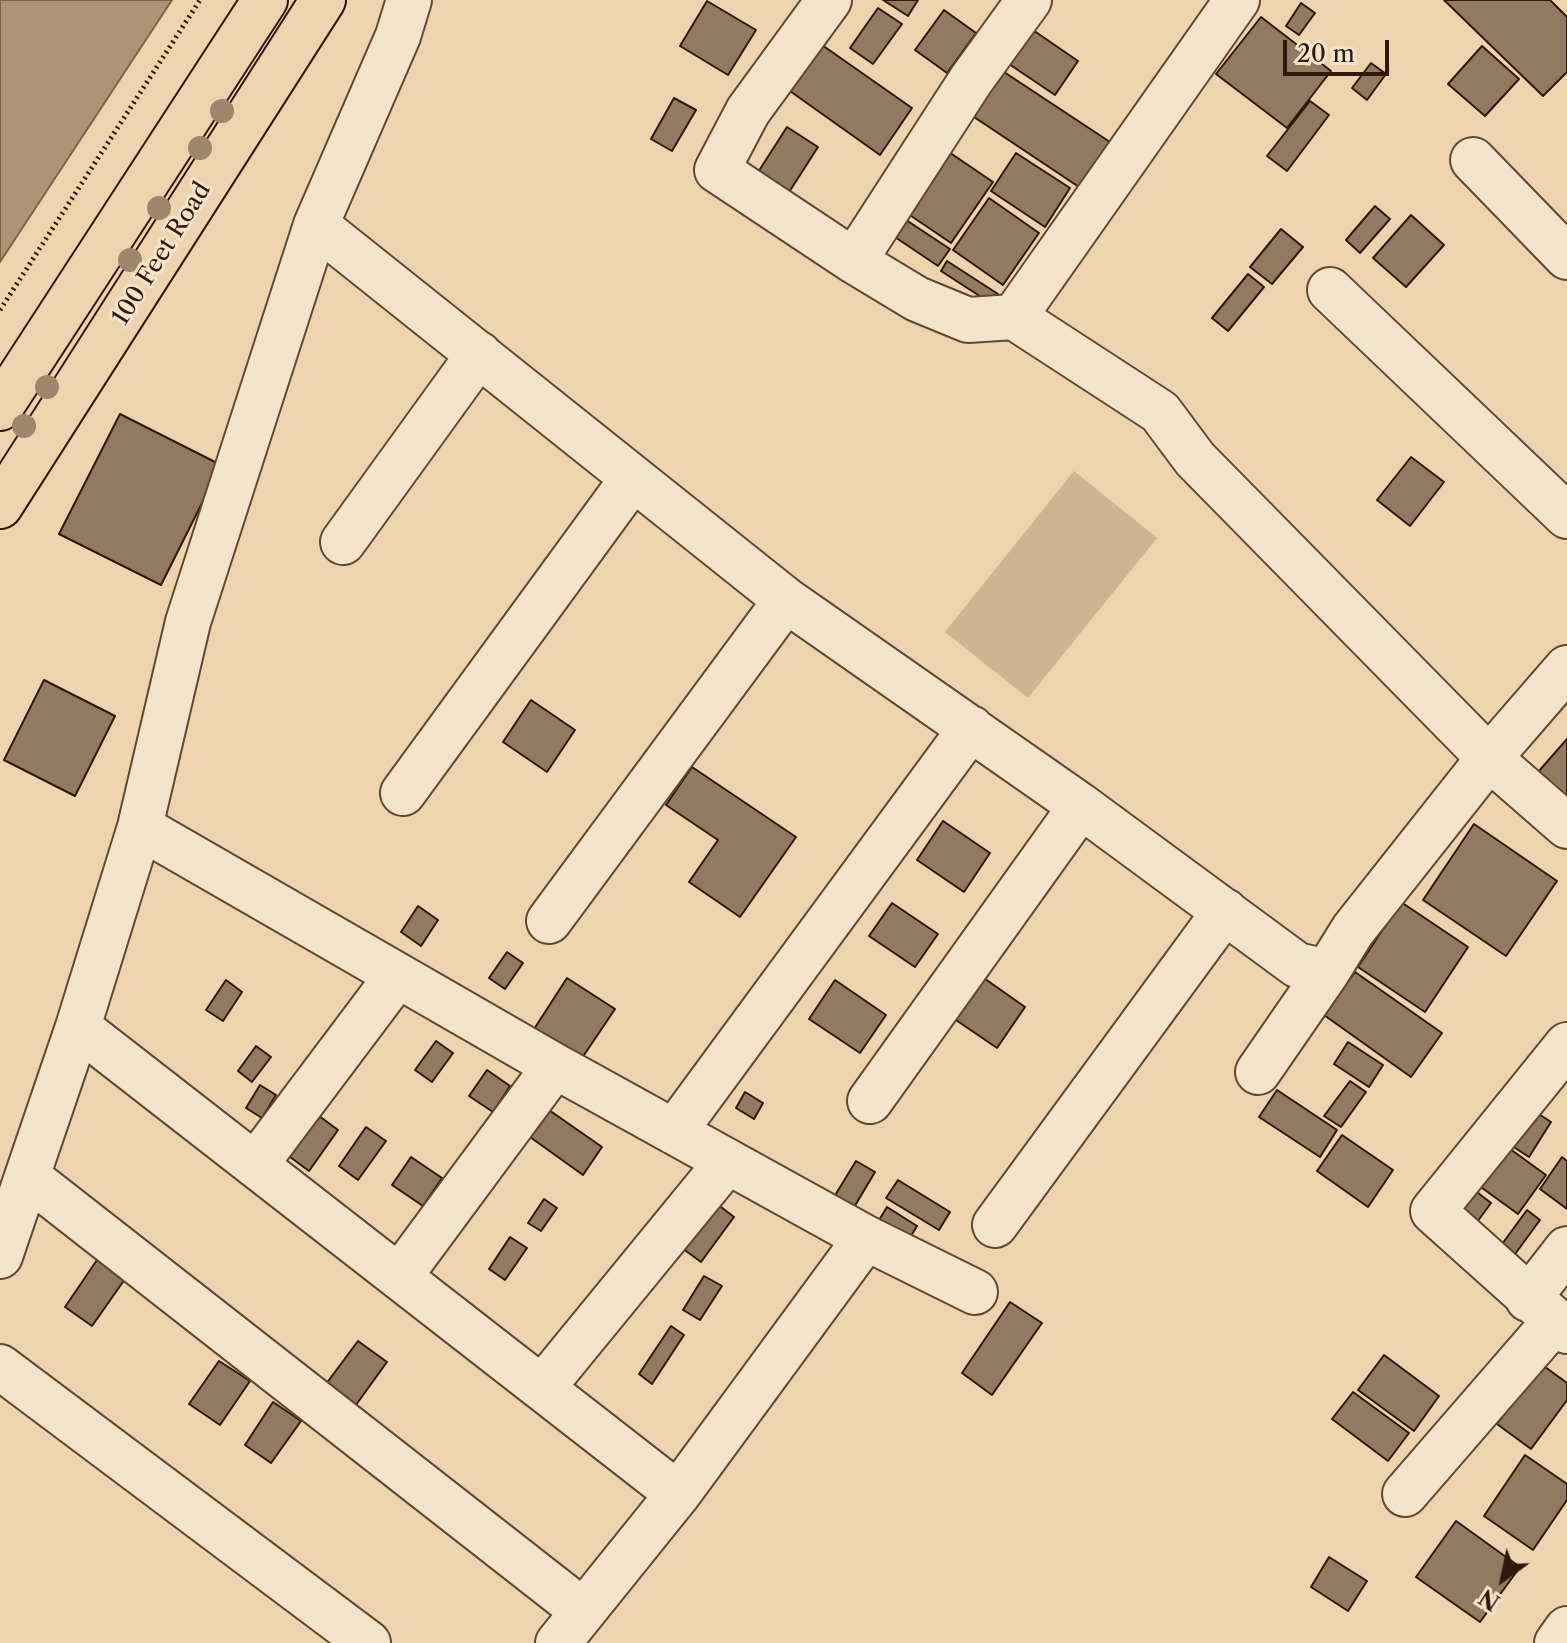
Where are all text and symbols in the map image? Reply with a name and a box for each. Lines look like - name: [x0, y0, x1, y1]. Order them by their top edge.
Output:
- scale bar: [1287, 24, 1393, 74]
- text: 20 m: [1297, 39, 1355, 68]
- street label: 100 Feet Road: [107, 177, 217, 331]
- north arrow: [1463, 1539, 1543, 1619]
- text: N: [1474, 1583, 1505, 1616]

